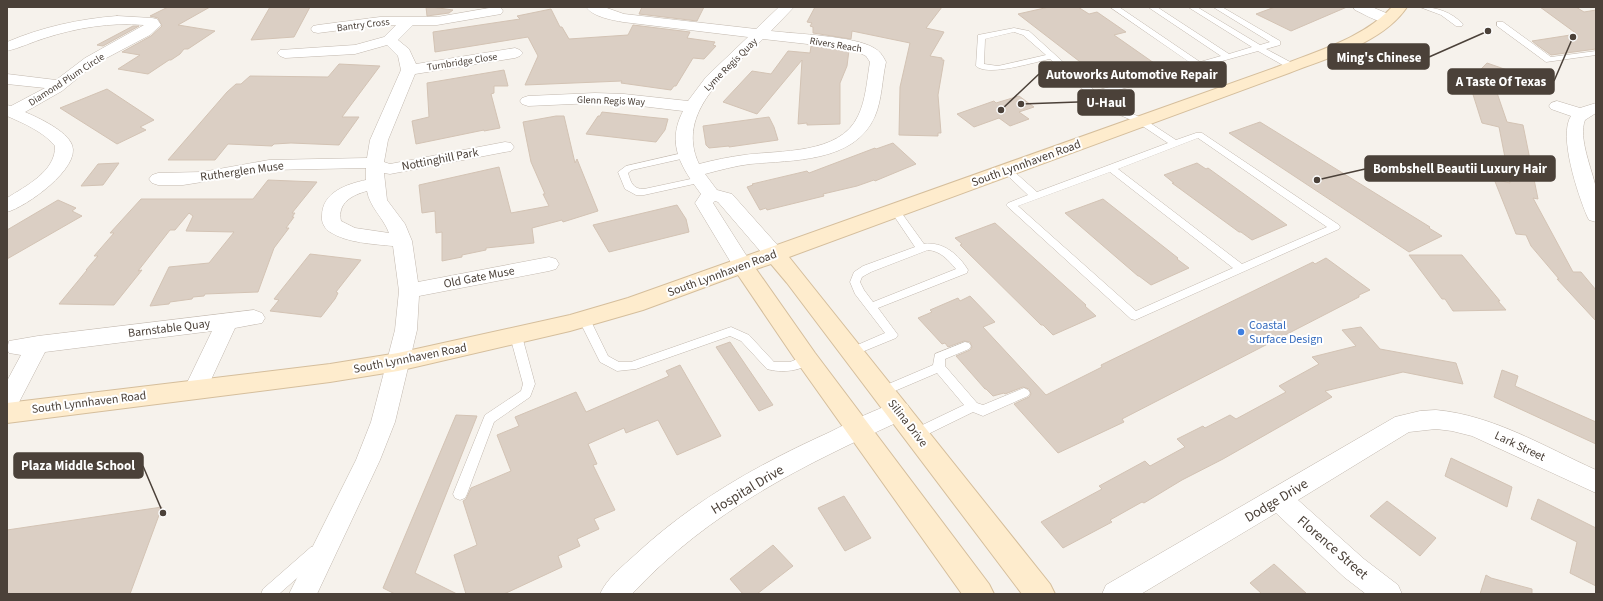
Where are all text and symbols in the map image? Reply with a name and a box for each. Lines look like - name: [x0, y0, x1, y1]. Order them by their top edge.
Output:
- street label: Bantry Cross: [336, 15, 390, 35]
- street label: Rivers Reach: [809, 34, 863, 56]
- street label: Lyme Regis Quay: [701, 35, 761, 95]
- callout: Ming's Chinese: [1328, 44, 1429, 69]
- text: Ming's Chinese: [1336, 49, 1422, 67]
- street label: Diamond Plum Circle: [26, 50, 107, 110]
- street label: Turnbridge Close: [426, 50, 498, 74]
- callout: Autoworks Automotive Repair: [1039, 62, 1226, 87]
- text: Autoworks Automotive Repair: [1045, 66, 1219, 84]
- callout: A Taste Of Texas: [1448, 69, 1554, 94]
- text: A Taste Of Texas: [1455, 73, 1547, 91]
- callout: U-Haul: [1078, 90, 1134, 115]
- street label: Glenn Regis Way: [577, 93, 646, 109]
- text: U-Haul: [1086, 94, 1126, 112]
- street label: South Lynnhaven Road: [969, 136, 1083, 191]
- street label: Nottinghill Park: [400, 144, 480, 175]
- callout: Bombshell Beautii Luxury Hair: [1365, 156, 1555, 181]
- street label: Rutherglen Muse: [199, 157, 285, 186]
- text: Bombshell Beautii Luxury Hair: [1373, 160, 1548, 178]
- street label: South Lynnhaven Road: [665, 246, 779, 301]
- street label: Old Gate Muse: [442, 262, 516, 293]
- street label: Barnstable Quay: [127, 315, 212, 342]
- place label: Coastal Surface Design: [1249, 317, 1323, 348]
- marker: Coastal Surface Design: [1236, 327, 1246, 337]
- street label: South Lynnhaven Road: [352, 339, 468, 378]
- street label: South Lynnhaven Road: [31, 387, 147, 418]
- street label: Silina Drive: [884, 396, 932, 451]
- street label: Lark Street: [1492, 427, 1548, 466]
- callout: Plaza Middle School: [14, 453, 143, 478]
- text: Plaza Middle School: [21, 457, 135, 475]
- street label: Hospital Drive: [707, 460, 788, 520]
- street label: Dodge Drive: [1241, 474, 1312, 528]
- street label: Florence Street: [1292, 511, 1372, 584]

